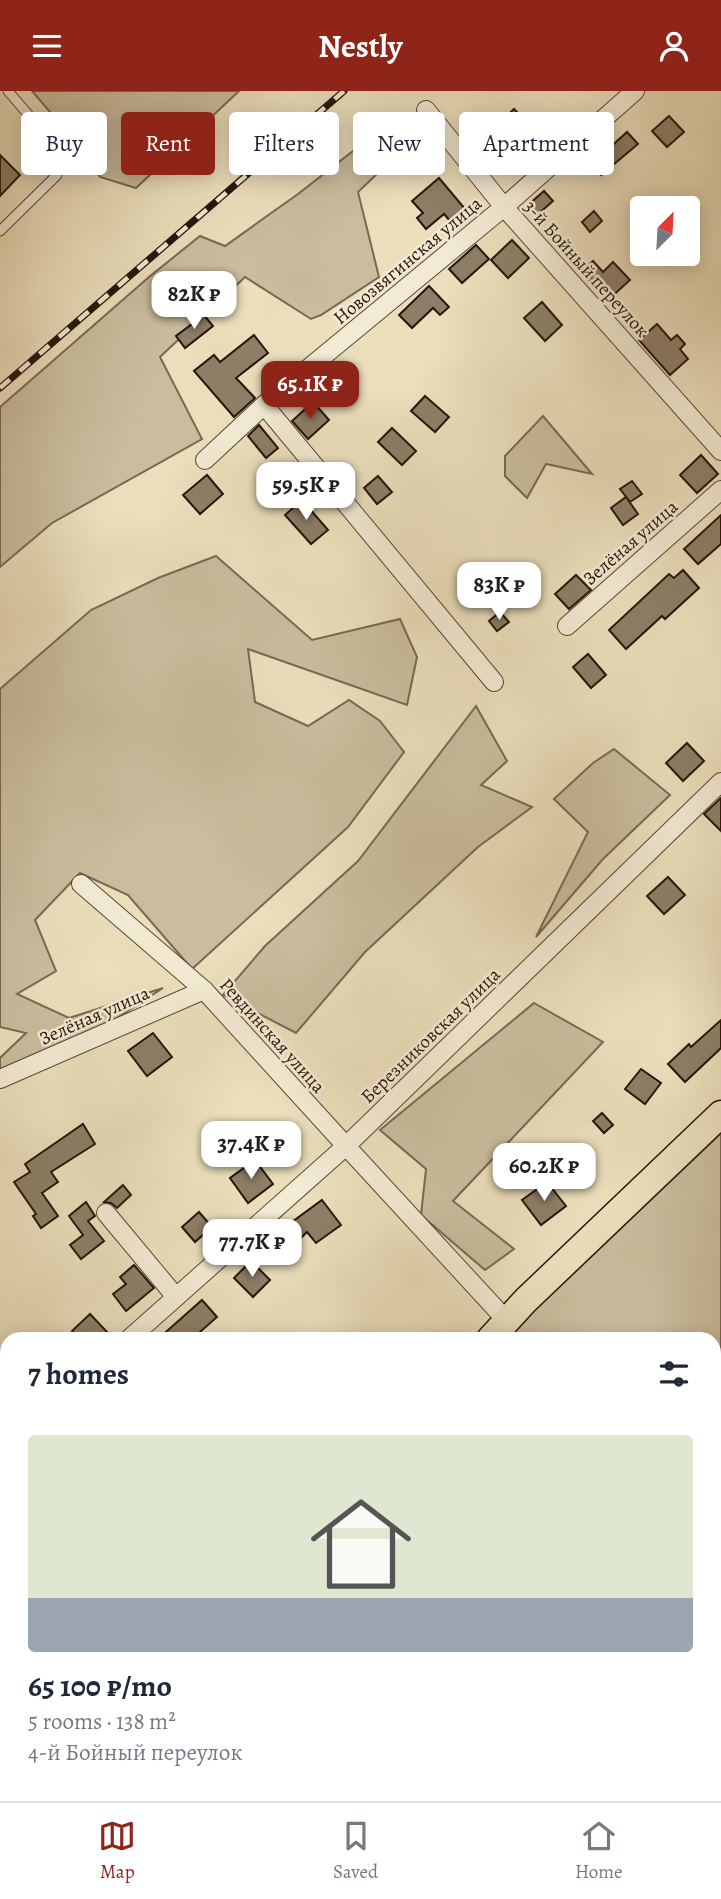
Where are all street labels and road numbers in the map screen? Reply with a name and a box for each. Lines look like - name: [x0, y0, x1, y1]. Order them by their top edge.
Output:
- street label: Новозвягинская улица: [328, 191, 488, 331]
- street label: 3-й Бойный переулок: [518, 194, 655, 343]
- street label: Зелёная улица: [578, 494, 684, 591]
- street label: Березниковская улица: [355, 962, 506, 1109]
- street label: Ревдинская улица: [213, 972, 331, 1099]
- street label: Зелёная улица: [35, 980, 154, 1052]

